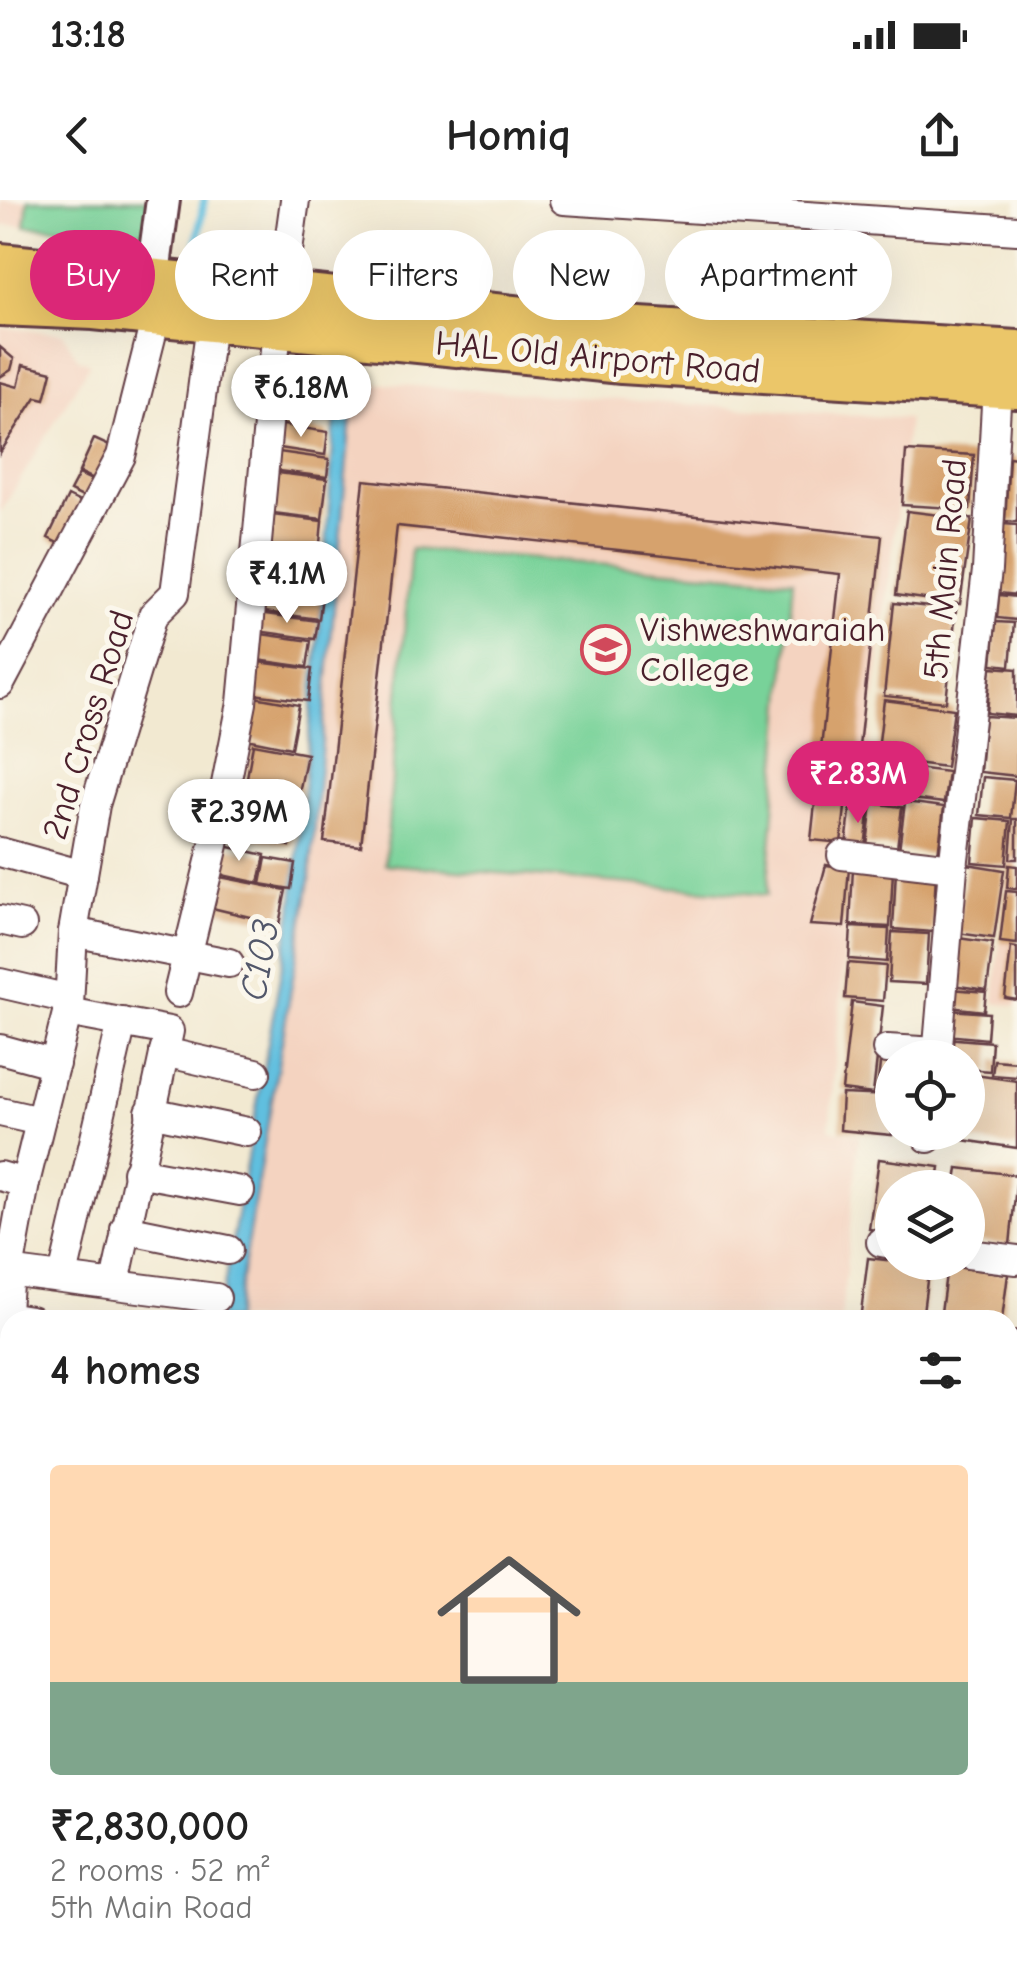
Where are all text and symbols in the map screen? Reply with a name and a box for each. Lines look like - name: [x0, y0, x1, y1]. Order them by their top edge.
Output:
- text: 13:18: [50, 13, 126, 57]
- icon: back: [50, 108, 105, 163]
- icon: share: [912, 108, 967, 163]
- text: Homiq: [446, 109, 571, 161]
- chip: Buy: [30, 230, 155, 320]
- chip: Rent: [175, 230, 313, 320]
- chip: Filters: [333, 230, 493, 320]
- chip: New: [513, 230, 645, 320]
- chip: Apartment: [665, 230, 892, 320]
- street label: HAL Old Airport Road: [434, 322, 762, 392]
- pin: ₹6.18M: [220, 355, 382, 440]
- text: ₹6.18M: [253, 369, 349, 406]
- street label: 5th Main Road: [915, 457, 975, 681]
- pin: ₹4.1M: [217, 541, 357, 626]
- text: ₹4.1M: [248, 555, 326, 592]
- street label: 2nd Cross Road: [34, 606, 142, 844]
- place label: Vishweshwaraiah College: [640, 609, 886, 690]
- school or university icon: Vishweshwaraiah College: [579, 623, 631, 675]
- pin: ₹2.83M: [777, 741, 939, 826]
- text: ₹2.83M: [809, 755, 907, 792]
- pin: ₹2.39M: [158, 779, 320, 864]
- text: ₹2.39M: [190, 793, 288, 830]
- water label: C103: [231, 916, 289, 1004]
- map controls: [875, 1040, 985, 1280]
- button: locate: [875, 1040, 985, 1150]
- button: layers: [875, 1170, 985, 1280]
- icon: filters: [913, 1343, 968, 1398]
- text: 4 homes: [50, 1346, 200, 1395]
- icon: home: [419, 1530, 599, 1710]
- text: ₹2,830,000: [50, 1802, 249, 1851]
- text: 2 rooms · 52 m²: [50, 1852, 269, 1889]
- text: 5th Main Road: [50, 1889, 252, 1926]

